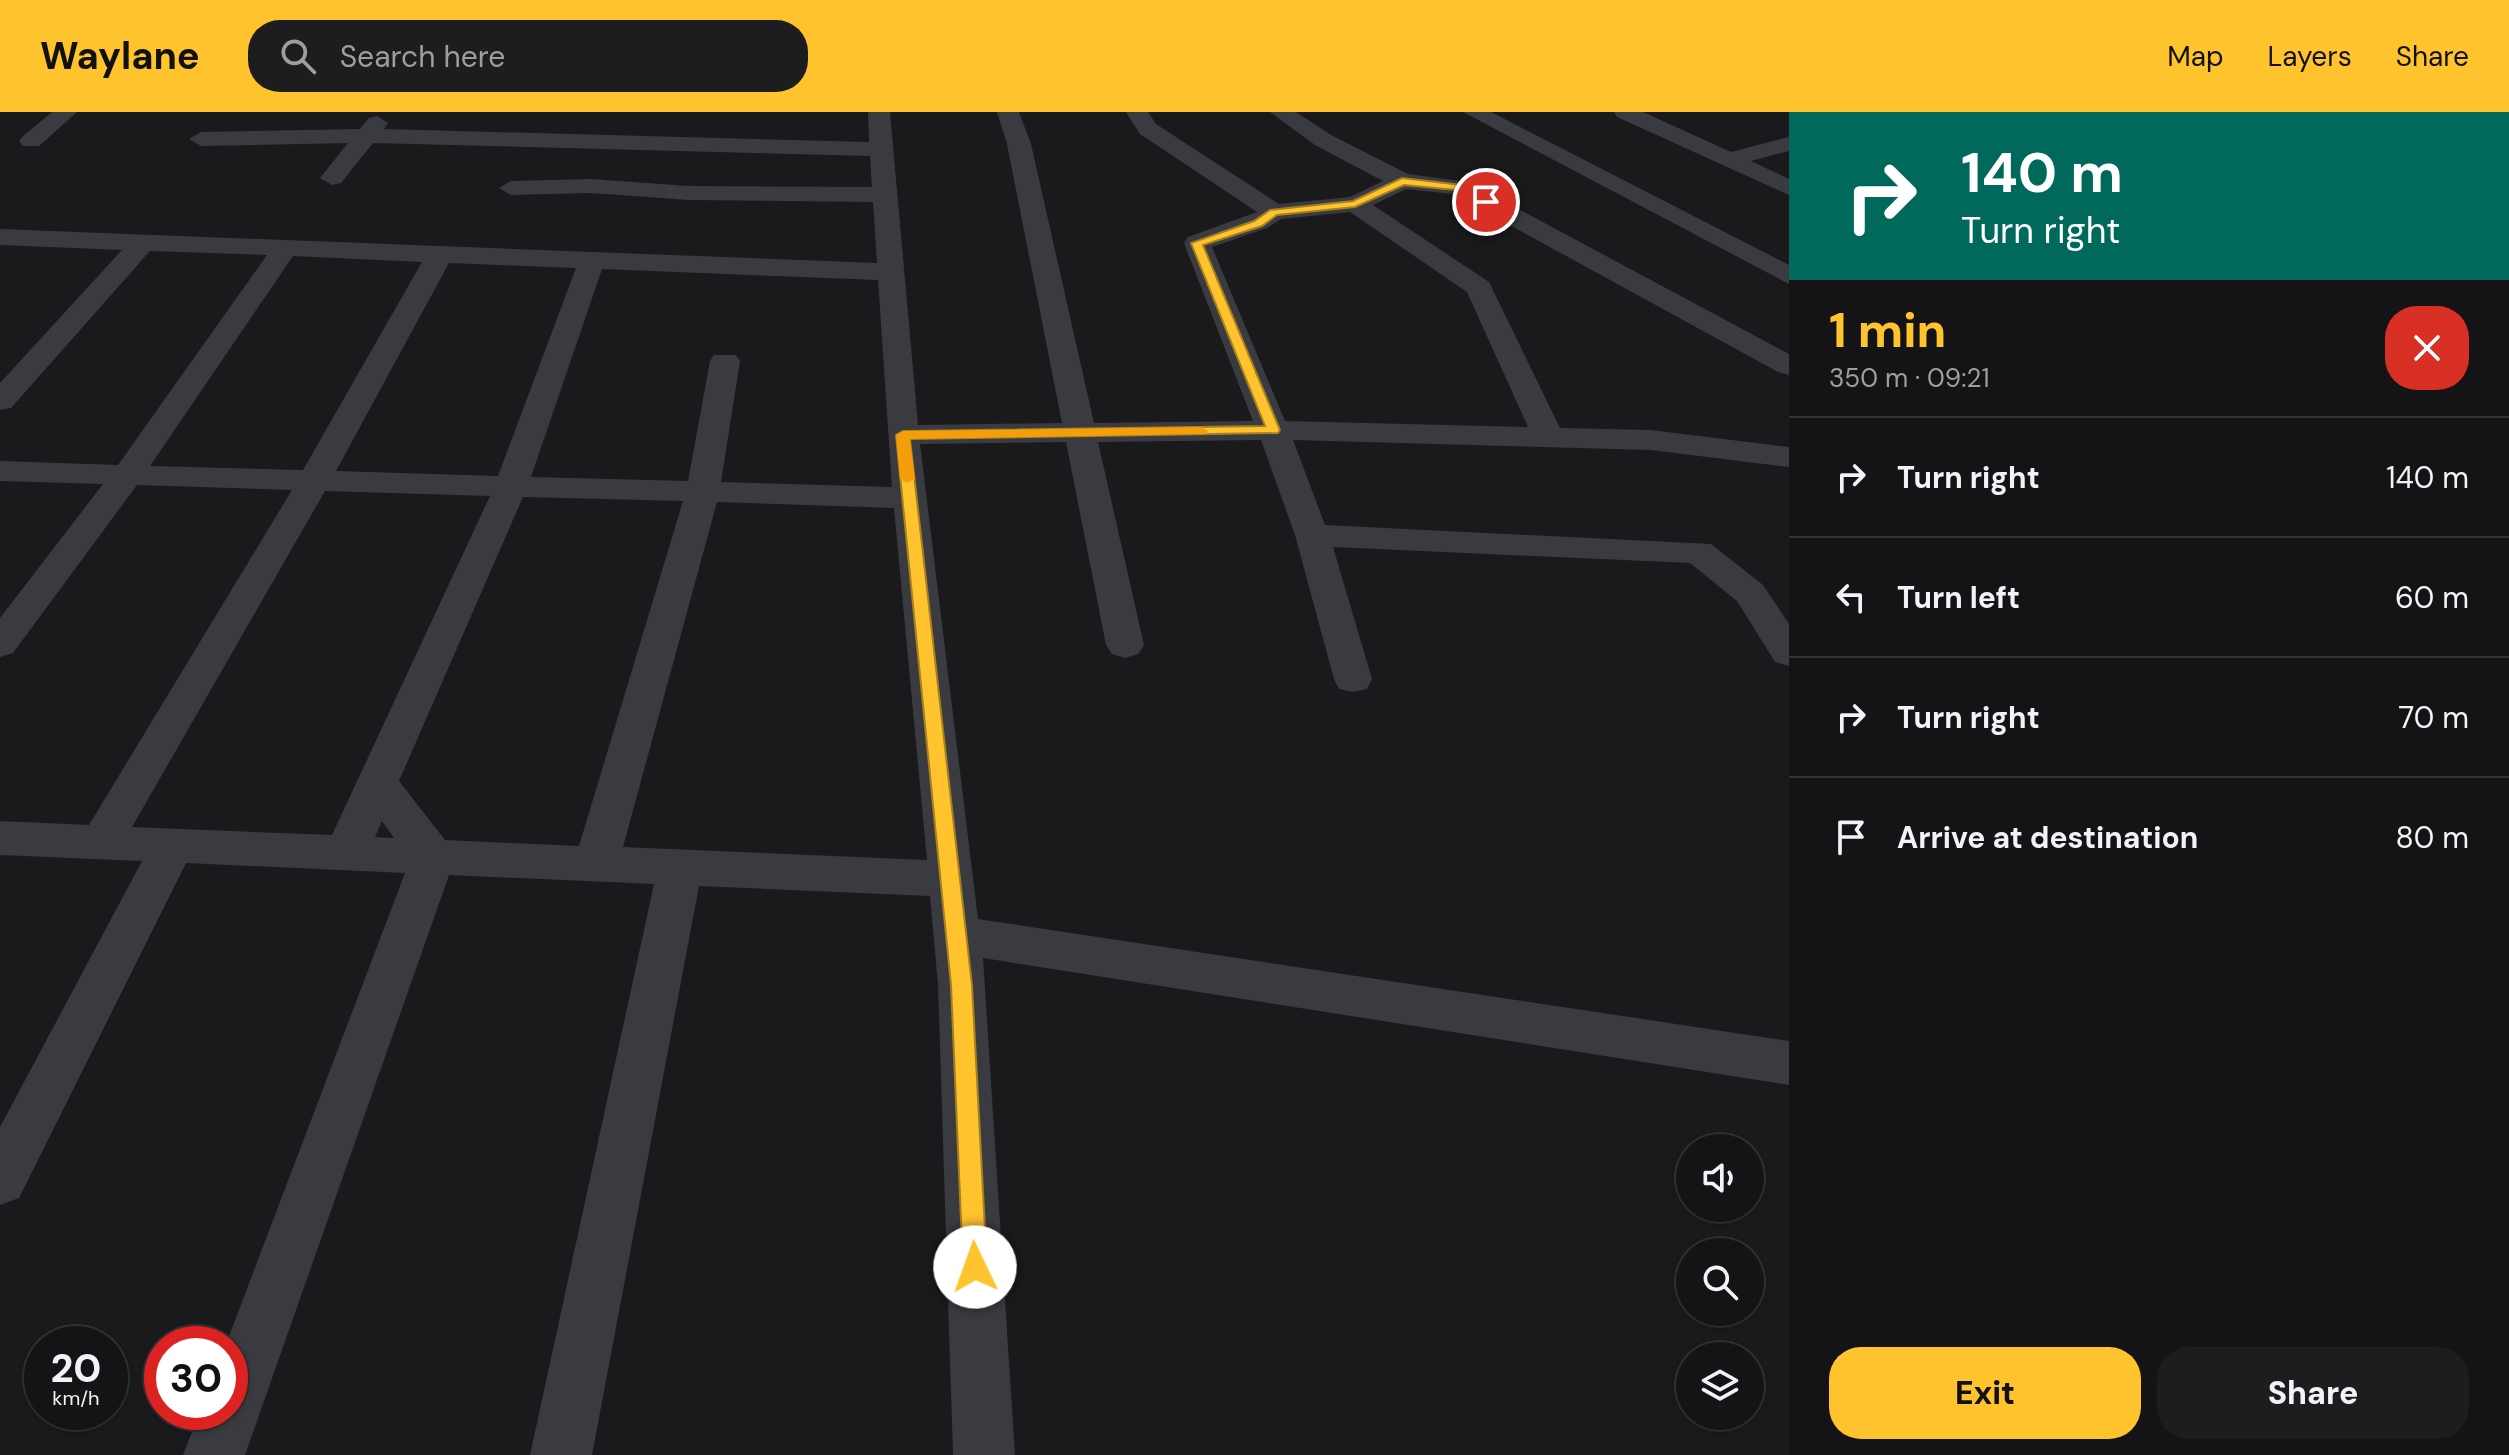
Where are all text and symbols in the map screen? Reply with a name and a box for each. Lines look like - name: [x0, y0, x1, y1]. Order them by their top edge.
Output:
- search box: [248, 20, 808, 92]
- text: Waylane: [40, 31, 200, 81]
- icon: search: [276, 34, 320, 78]
- text: Search here: [340, 37, 505, 76]
- text: Map: [2167, 38, 2224, 75]
- text: Layers: [2268, 38, 2352, 75]
- text: Share: [2396, 38, 2469, 75]
- text: 140 m: [1961, 136, 2123, 209]
- icon: right: [1829, 144, 1933, 248]
- pin: [1452, 168, 1520, 236]
- icon: arrive: [1464, 180, 1508, 224]
- text: Turn right: [1961, 207, 2120, 254]
- text: 1 min: [1829, 299, 1946, 362]
- button: close: [2385, 306, 2469, 390]
- text: 350 m · 09:21: [1829, 361, 1990, 395]
- icon: right: [1829, 455, 1873, 499]
- text: Turn right: [1897, 458, 2040, 497]
- text: 140 m: [2386, 458, 2469, 497]
- icon: left: [1829, 575, 1873, 619]
- text: Turn left: [1897, 578, 2020, 617]
- text: 60 m: [2395, 578, 2469, 617]
- icon: right: [1829, 695, 1873, 739]
- text: Turn right: [1897, 698, 2040, 737]
- text: 70 m: [2398, 698, 2469, 737]
- icon: arrive: [1829, 815, 1873, 859]
- text: Arrive at destination: [1897, 818, 2198, 857]
- text: 80 m: [2396, 818, 2469, 857]
- map controls: [1676, 1134, 1764, 1430]
- button: sound: [1676, 1134, 1764, 1222]
- position arrow: [933, 1225, 1017, 1309]
- button: search: [1676, 1238, 1764, 1326]
- speed limit sign: 30: [144, 1326, 248, 1430]
- text: 20: [50, 1342, 102, 1394]
- button: layers: [1676, 1342, 1764, 1430]
- button: Exit: [1829, 1347, 2141, 1439]
- button: Share: [2157, 1347, 2469, 1439]
- text: km/h: [52, 1385, 100, 1411]

